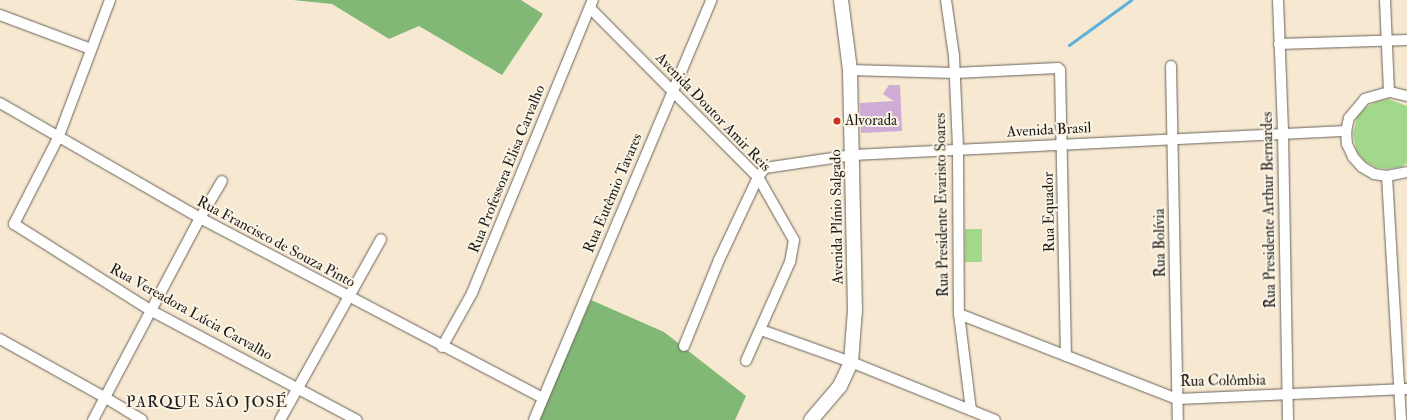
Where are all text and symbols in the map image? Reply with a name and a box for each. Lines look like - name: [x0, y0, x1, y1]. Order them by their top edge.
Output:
- street label: Avenida Doutor Amir Reis: [652, 49, 774, 175]
- street label: Rua Professora Elisa Carvalho: [465, 82, 549, 256]
- street label: Rua Presidente Arthur Bernardes: [1258, 111, 1280, 309]
- place label: Alvorada: [845, 112, 897, 130]
- street label: Rua Presidente Evaristo Soares: [931, 113, 953, 297]
- marker: Alvorada: [832, 116, 842, 126]
- street label: Avenida Brasil: [1006, 119, 1092, 141]
- street label: Rua Eutêmio Tavares: [580, 130, 646, 256]
- street label: Avenida Plínio Salgado: [827, 149, 847, 285]
- street label: Rua Equador: [1039, 172, 1059, 252]
- street label: Rua Francisco de Souza Pinto: [194, 193, 358, 291]
- street label: Rua Bolívia: [1150, 208, 1170, 278]
- street label: Rua Vereadora Lúcia Carvalho: [107, 260, 275, 364]
- street label: Rua Colômbia: [1180, 371, 1266, 391]
- district label: PARQUE SÃO JOSÉ: [126, 392, 288, 412]

